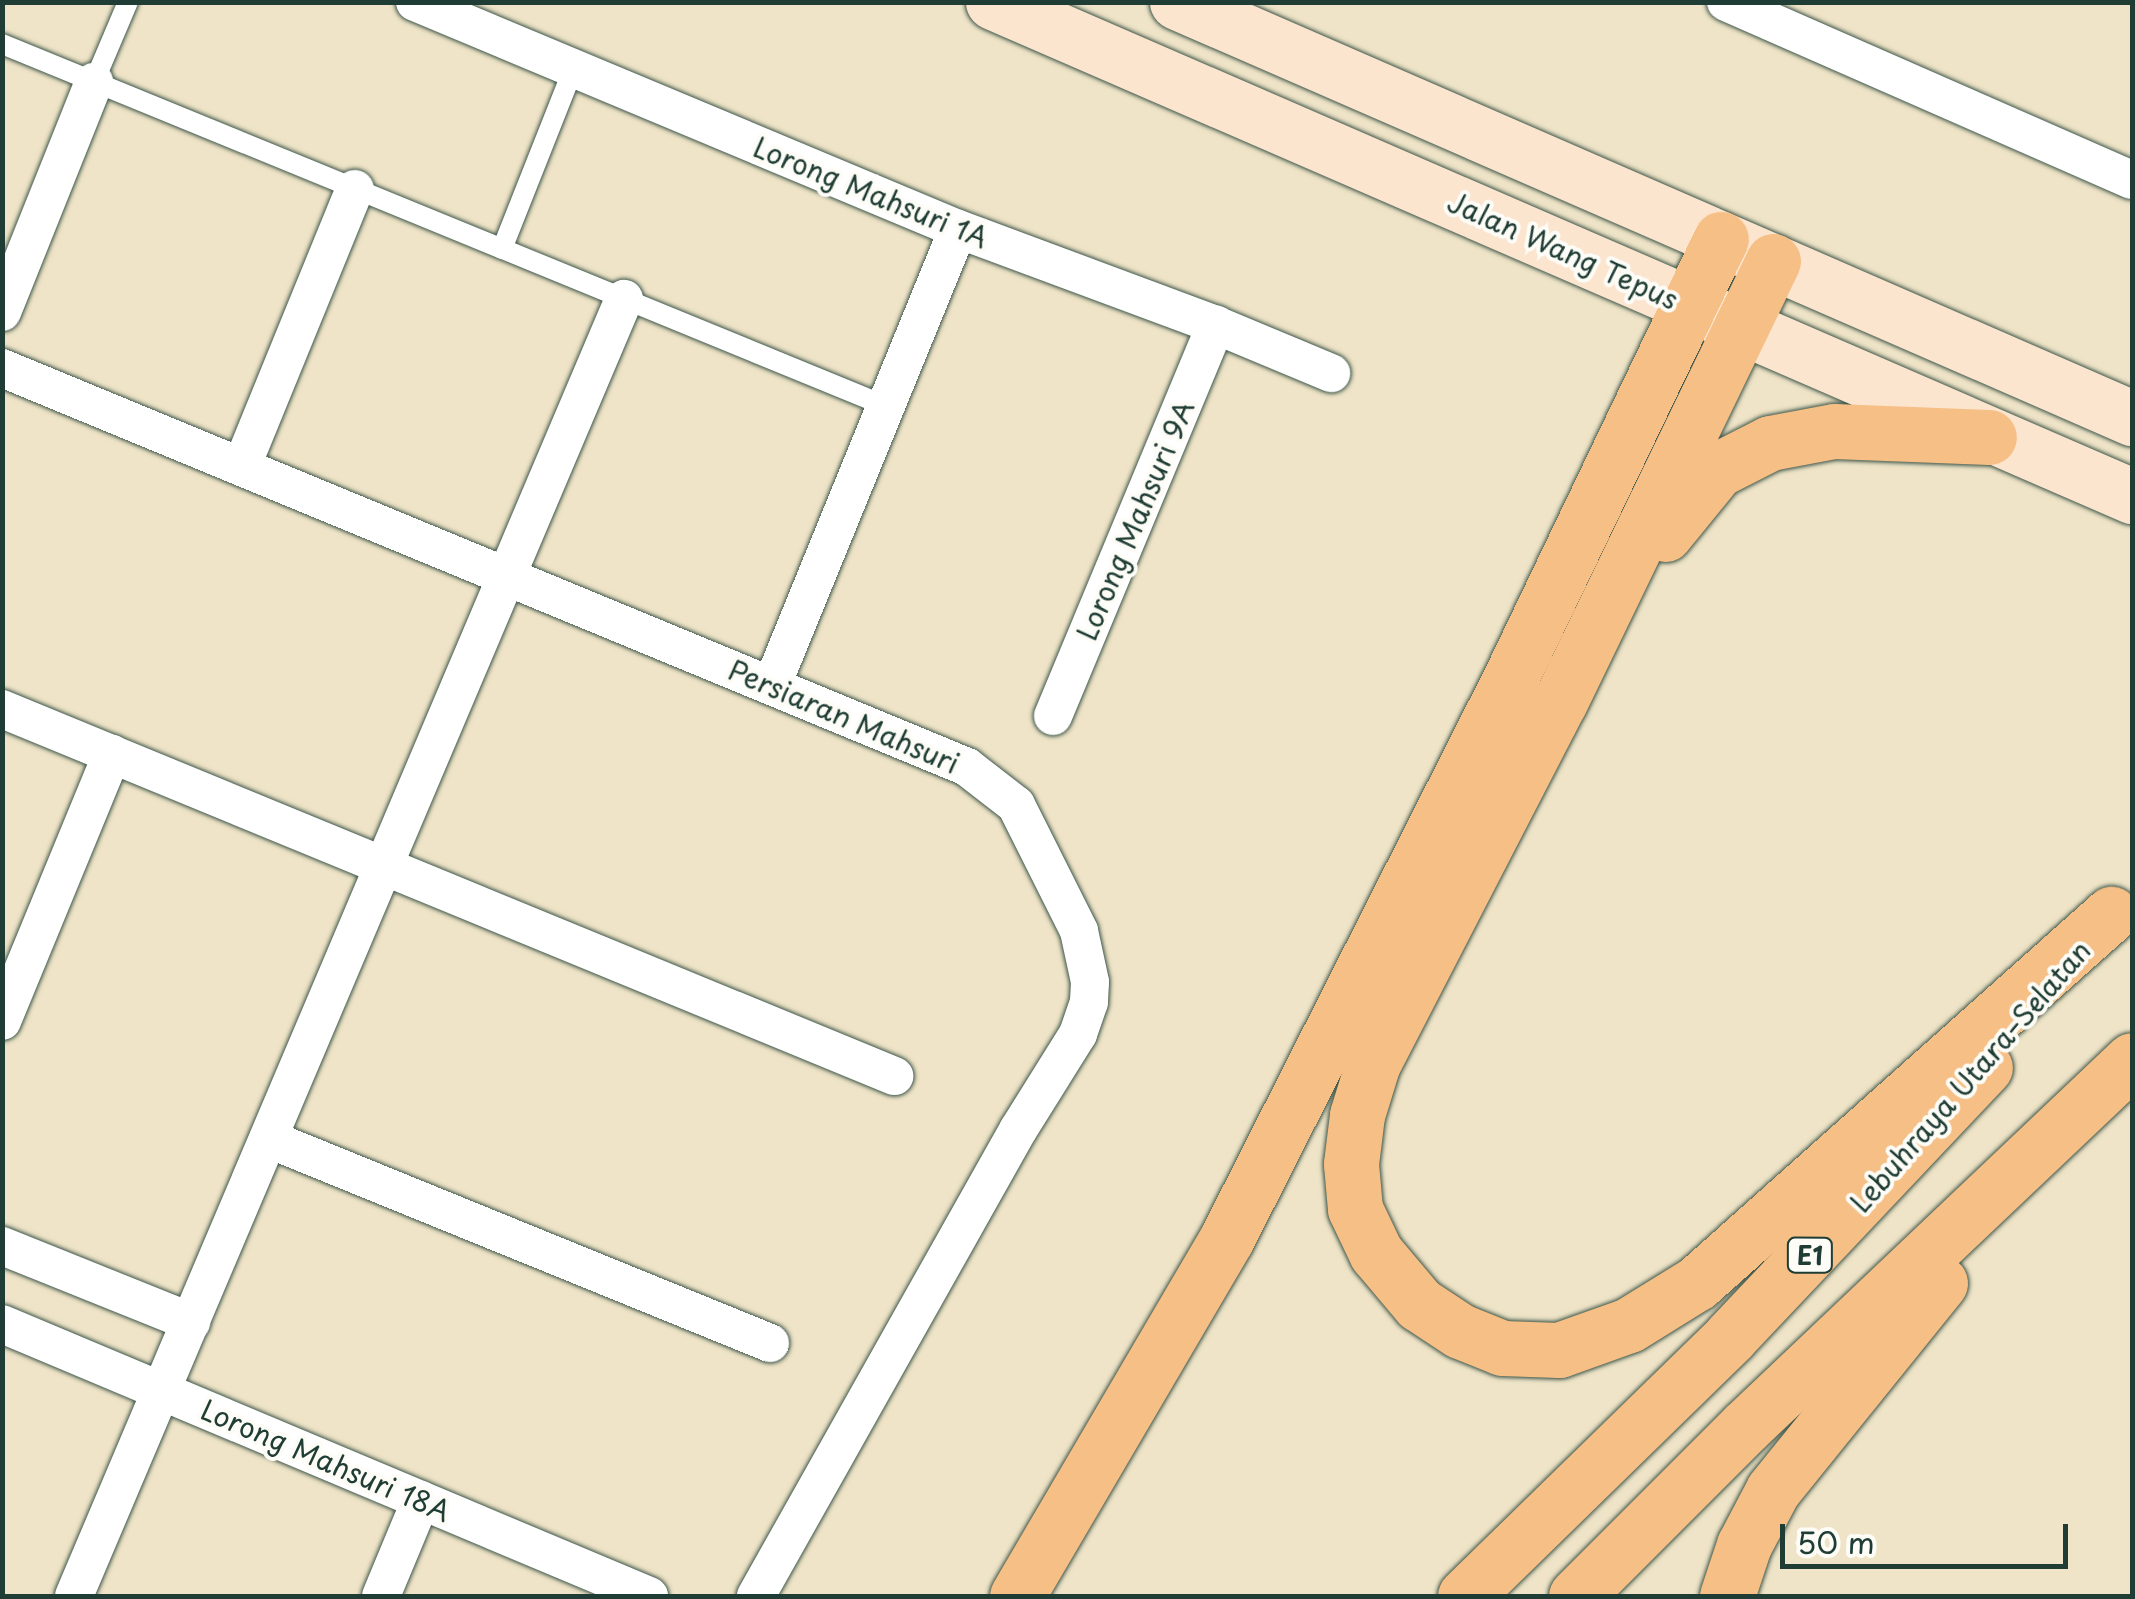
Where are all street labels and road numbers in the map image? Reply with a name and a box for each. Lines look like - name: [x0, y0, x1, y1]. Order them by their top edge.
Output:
- street label: Lorong Mahsuri 1A: [749, 130, 993, 254]
- street label: Jalan Wang Tepus: [1442, 184, 1684, 316]
- street label: Lorong Mahsuri 9A: [1070, 397, 1200, 643]
- street label: Persiaran Mahsuri: [724, 652, 964, 780]
- street label: Lebuhraya Utara–Selatan: [1844, 934, 2096, 1218]
- road number: E1: [1785, 1235, 1835, 1275]
- street label: Lorong Mahsuri 18A: [196, 1392, 456, 1528]

